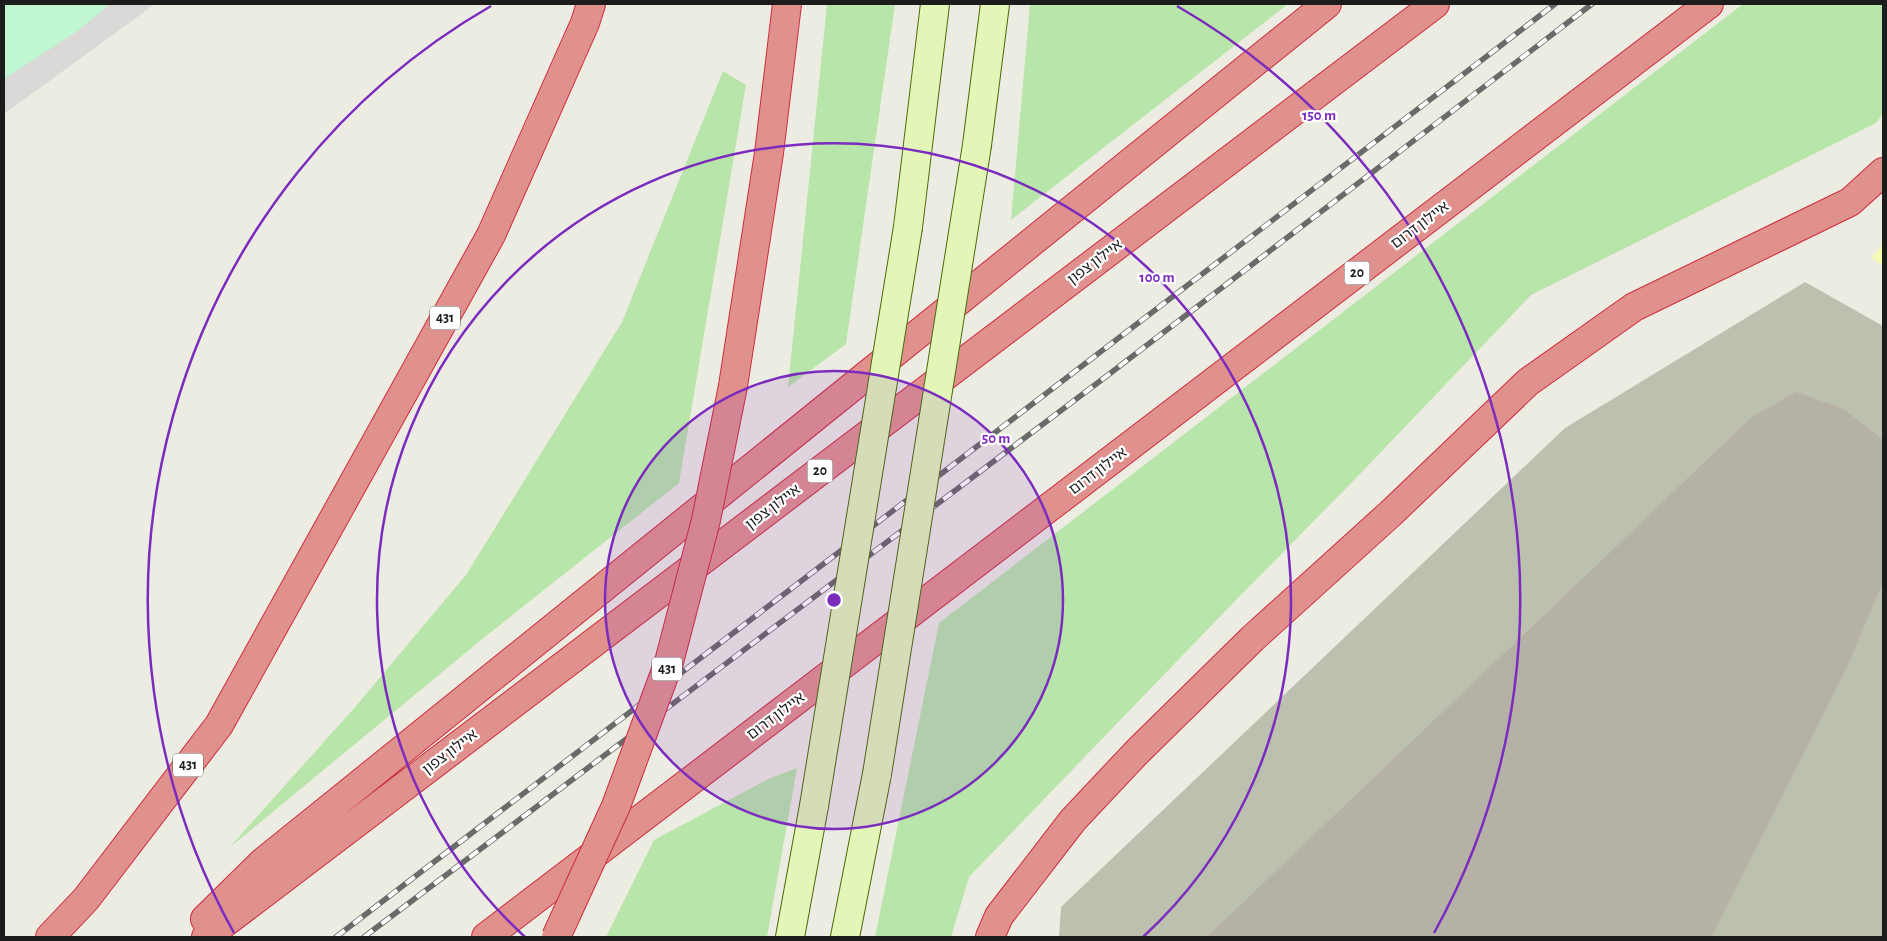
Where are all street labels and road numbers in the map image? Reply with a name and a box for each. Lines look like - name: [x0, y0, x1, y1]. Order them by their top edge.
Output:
- street label: איילון דרום: [1388, 199, 1452, 251]
- street label: איילון צפון: [1065, 237, 1125, 287]
- road number: 20: [1344, 262, 1370, 284]
- road number: 431: [430, 306, 460, 330]
- street label: איילון דרום: [1066, 445, 1130, 497]
- road number: 20: [808, 460, 832, 482]
- street label: איילון צפון: [743, 482, 803, 532]
- road number: 431: [652, 658, 682, 681]
- street label: איילון דרום: [744, 690, 808, 742]
- street label: איילון צפון: [420, 727, 480, 777]
- road number: 431: [173, 754, 203, 776]

